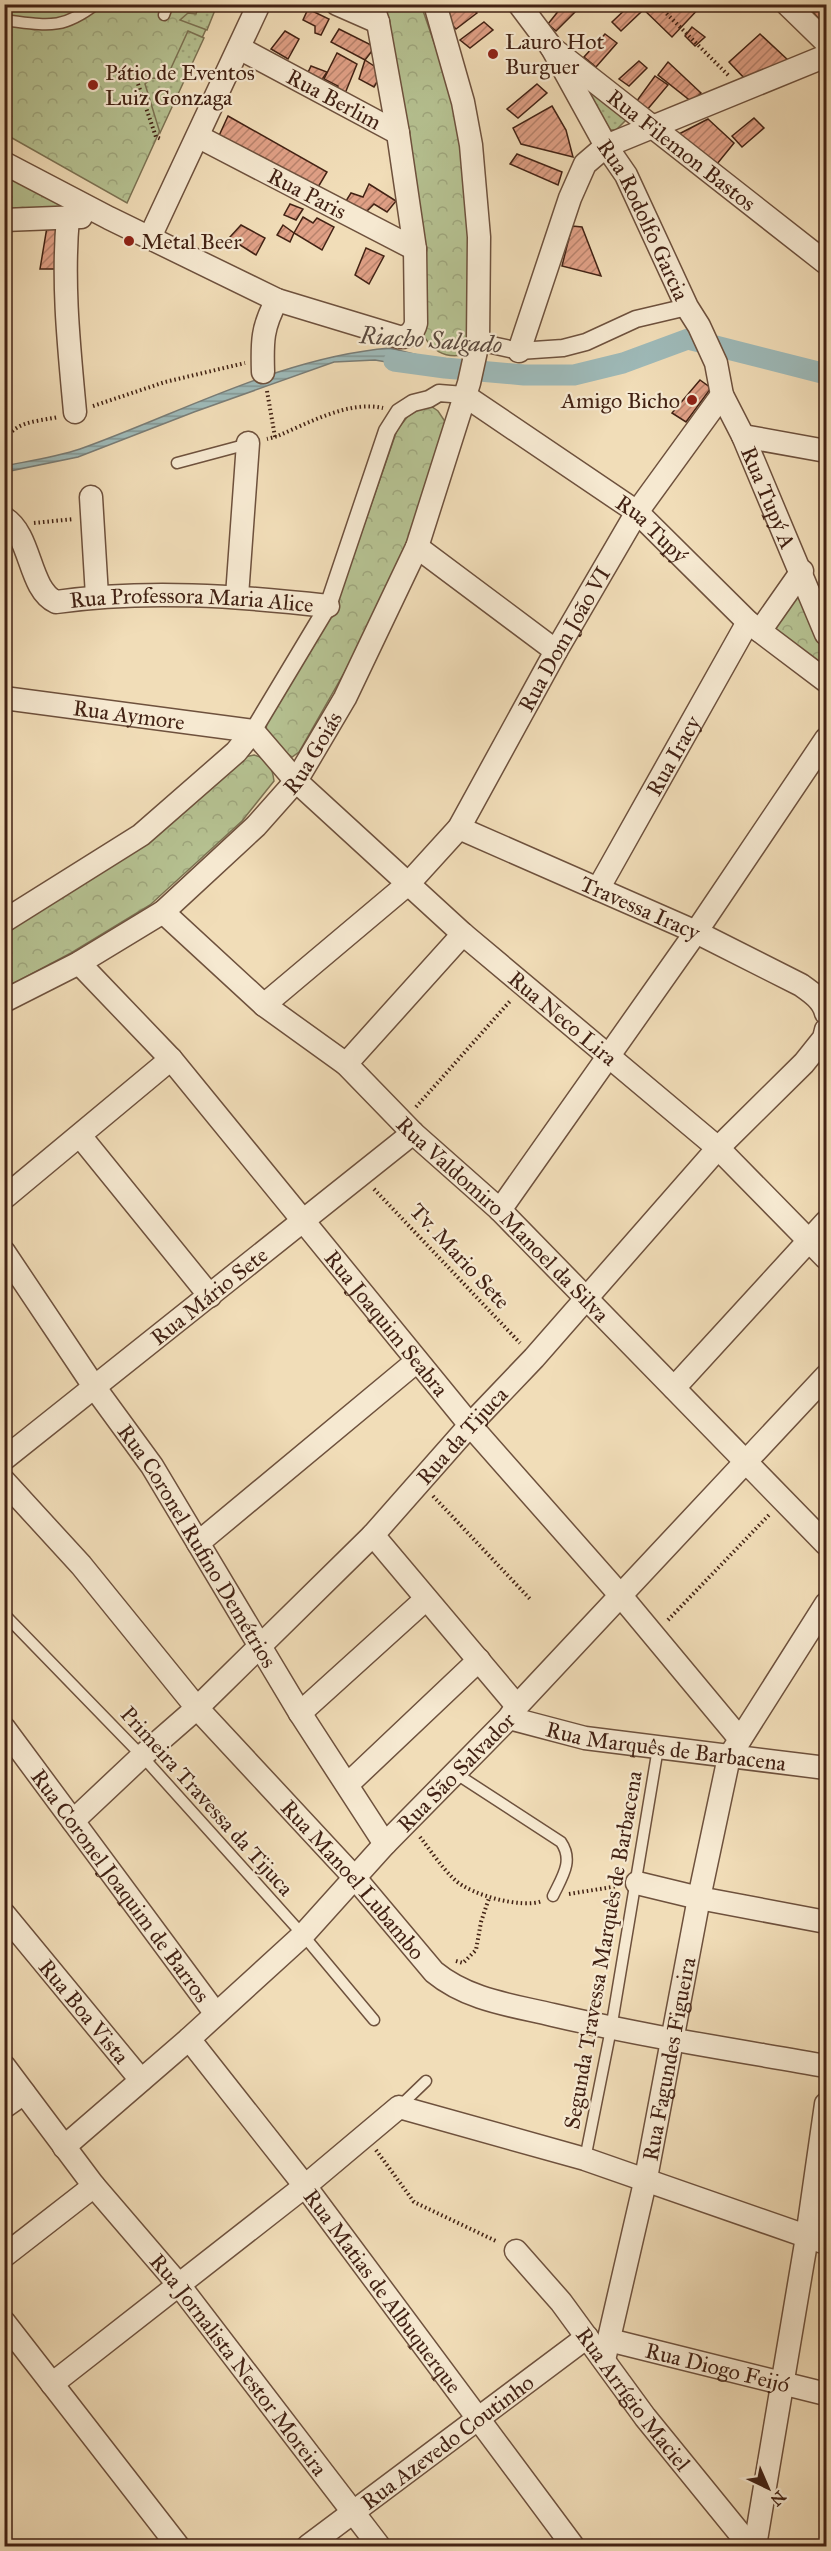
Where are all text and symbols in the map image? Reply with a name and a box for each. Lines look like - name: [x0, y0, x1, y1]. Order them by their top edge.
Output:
- place label: Lauro Hot Burguer: [505, 28, 604, 80]
- marker: Lauro Hot Burguer: [486, 47, 500, 61]
- place label: Pátio de Eventos Luiz Gonzaga: [105, 59, 255, 111]
- street label: Rua Berlim: [282, 63, 387, 135]
- marker: Pátio de Eventos Luiz Gonzaga: [86, 78, 100, 92]
- street label: Rua Filemon Bastos: [602, 83, 762, 217]
- street label: Rua Rodolfo Garcia: [592, 134, 696, 305]
- street label: Rua Paris: [263, 162, 351, 225]
- place label: Metal Beer: [141, 228, 242, 255]
- marker: Metal Beer: [122, 234, 136, 248]
- water label: Riacho Salgado: [358, 320, 503, 360]
- place label: Amigo Bicho: [560, 387, 680, 414]
- marker: Amigo Bicho: [685, 393, 699, 407]
- street label: Rua Tupý A: [735, 442, 802, 553]
- street label: Rua Tupý: [611, 488, 694, 569]
- street label: Rua Dom João VI: [512, 562, 616, 716]
- street label: Rua Professora Maria Alice: [68, 581, 315, 618]
- street label: Rua Aymore: [71, 694, 186, 735]
- street label: Rua Goiás: [277, 706, 348, 800]
- street label: Rua Iracy: [640, 710, 707, 800]
- street label: Travessa Iracy: [576, 869, 705, 946]
- street label: Rua Neco Lira: [503, 965, 623, 1072]
- street label: Rua Valdomiro Manoel da Silva: [391, 1111, 616, 1328]
- street label: Tv. Mario Sete: [404, 1197, 516, 1315]
- street label: Rua Mário Sete: [145, 1241, 273, 1351]
- street label: Rua Joaquim Seabra: [319, 1245, 455, 1402]
- street label: Rua da Tijuca: [410, 1380, 514, 1490]
- street label: Rua Coronel Rufino Demétrios: [112, 1418, 283, 1672]
- street label: Primeira Travessa da Tijuca: [115, 1701, 300, 1902]
- street label: Rua São Salvador: [391, 1706, 521, 1837]
- street label: Rua Marquês de Barbacena: [543, 1715, 788, 1776]
- street label: Rua Coronel Joaquim de Barros: [25, 1764, 216, 2007]
- street label: Segunda Travessa Marquês de Barbacena: [558, 1768, 648, 2131]
- street label: Rua Manoel Lubambo: [275, 1794, 431, 1965]
- street label: Rua Boa Vista: [33, 1953, 136, 2069]
- street label: Rua Fagundes Figueira: [636, 1954, 701, 2163]
- street label: Rua Matias de Albuquerque: [298, 2183, 468, 2398]
- street label: Rua Jornalista Nestor Moreira: [144, 2248, 334, 2482]
- street label: Rua Arrígio Maciel: [570, 2322, 697, 2476]
- street label: Rua Diogo Feijó: [643, 2336, 793, 2398]
- street label: Rua Azevedo Coutinho: [356, 2368, 539, 2515]
- north arrow: [738, 2458, 798, 2518]
- text: N: [766, 2487, 790, 2510]

